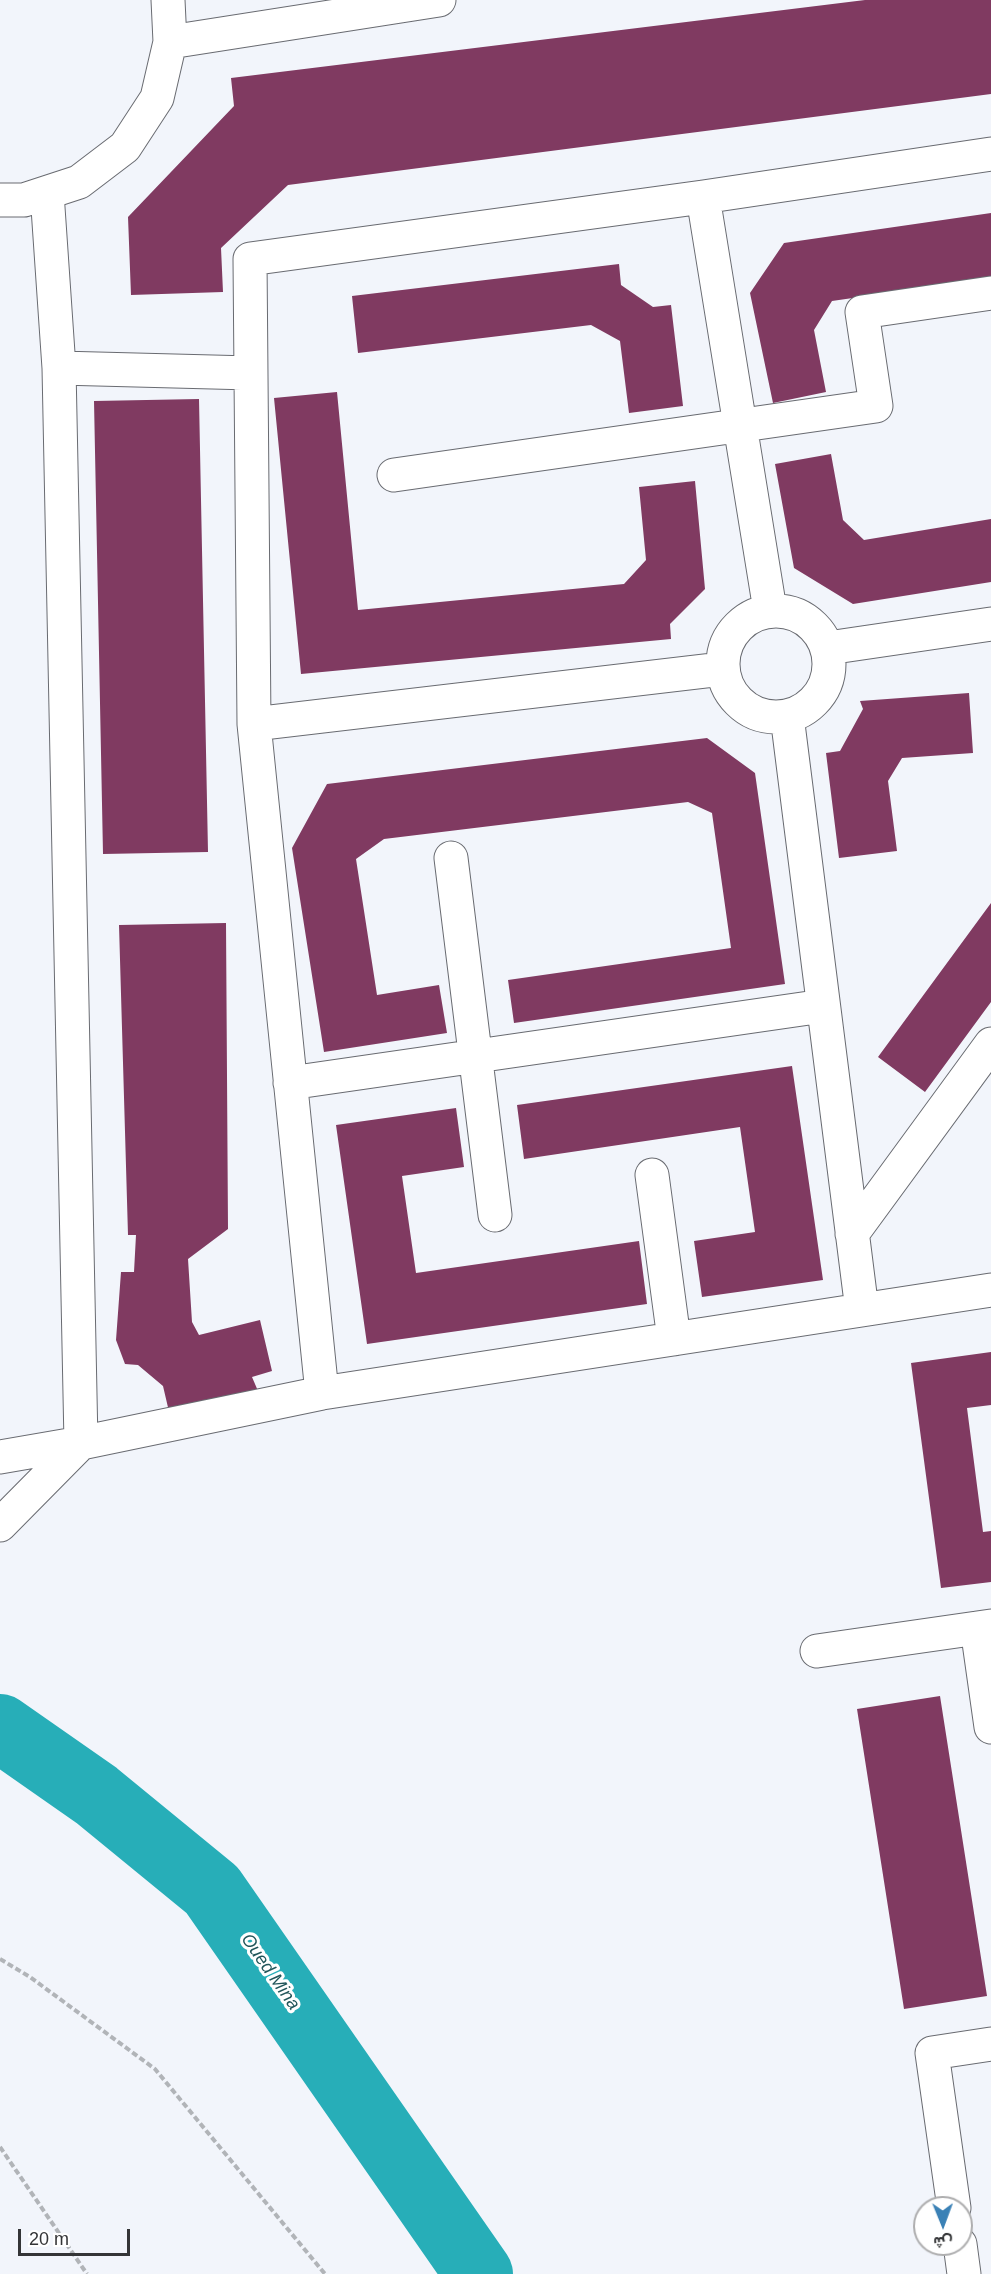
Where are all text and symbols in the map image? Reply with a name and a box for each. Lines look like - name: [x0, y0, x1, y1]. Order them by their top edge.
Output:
- water label: Oued Mina: [236, 1930, 304, 2014]
- north arrow: [913, 2196, 973, 2256]
- scale bar: [21, 2217, 134, 2255]
- text: 20 m: [29, 2229, 69, 2249]
- text: ش: [934, 2234, 953, 2251]

